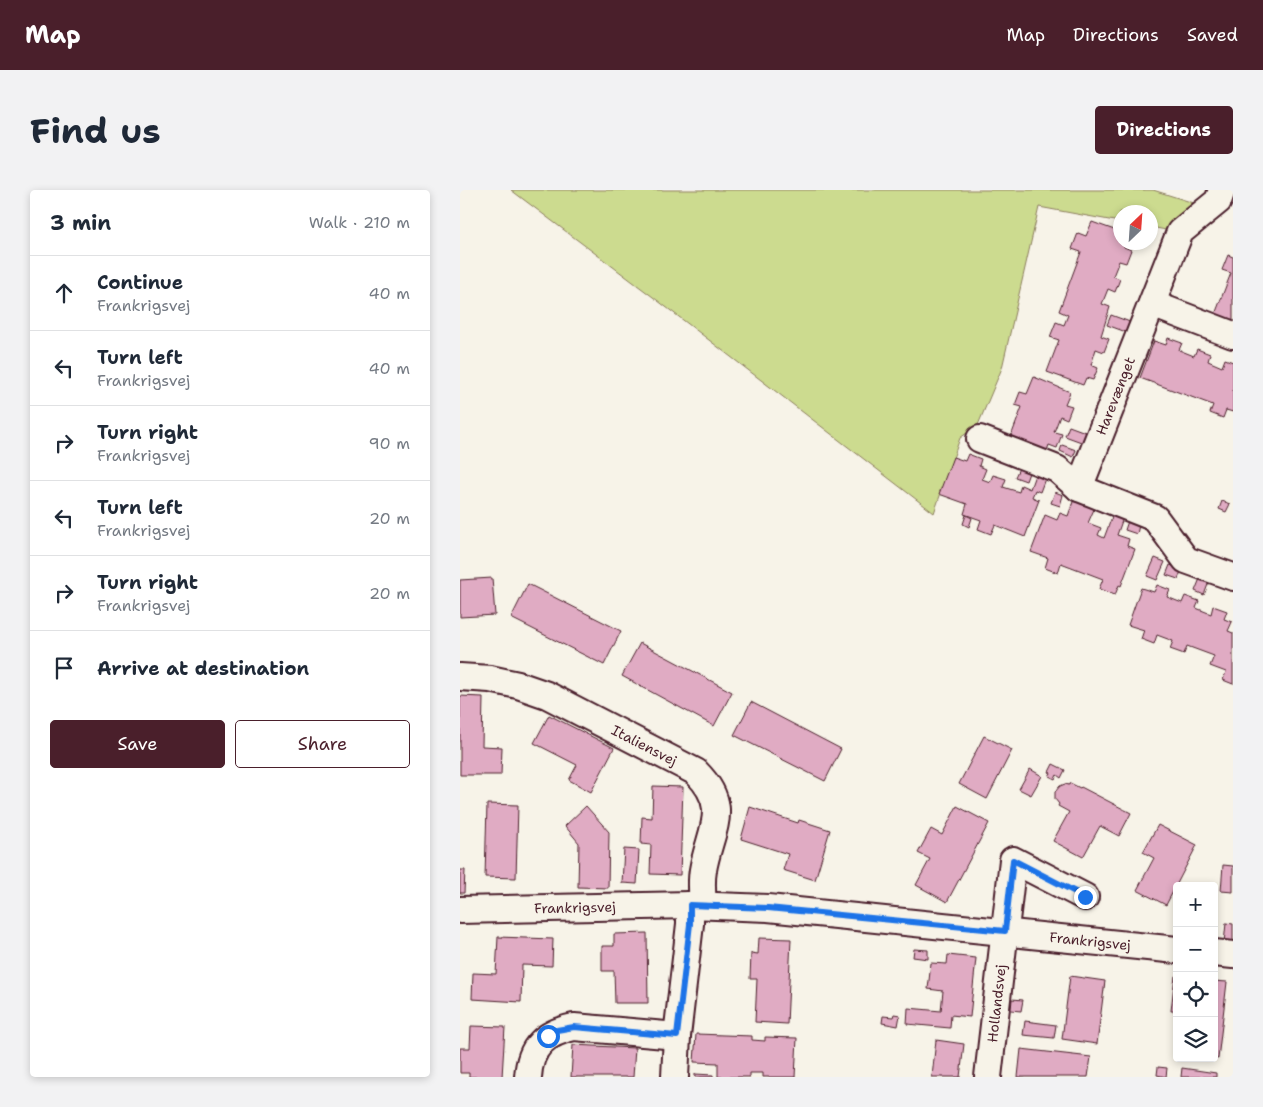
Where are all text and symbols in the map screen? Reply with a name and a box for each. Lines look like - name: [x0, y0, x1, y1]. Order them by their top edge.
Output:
- text: Map: [25, 19, 81, 51]
- text: Map: [1007, 23, 1045, 47]
- text: Directions: [1073, 23, 1159, 47]
- text: Saved: [1187, 23, 1238, 47]
- button: Directions: [1095, 106, 1233, 154]
- text: Find us: [30, 107, 161, 154]
- north arrow: [1113, 205, 1158, 250]
- text: 3 min: [50, 209, 111, 237]
- text: Walk · 210 m: [309, 212, 410, 233]
- text: Continue: [97, 270, 183, 295]
- icon: ahead: [50, 279, 78, 307]
- text: 40 m: [368, 283, 410, 304]
- text: Frankrigsvej: [97, 295, 190, 316]
- text: Turn left: [97, 345, 183, 370]
- icon: left: [50, 354, 78, 382]
- street label: Harevænget: [1092, 354, 1139, 438]
- text: 40 m: [368, 358, 410, 379]
- text: Frankrigsvej: [97, 370, 190, 391]
- text: Turn right: [97, 420, 198, 445]
- icon: right: [50, 429, 78, 457]
- text: 90 m: [369, 433, 410, 454]
- text: Frankrigsvej: [97, 445, 190, 466]
- text: Turn left: [97, 495, 183, 520]
- icon: left: [50, 504, 78, 532]
- text: 20 m: [369, 508, 410, 529]
- text: Frankrigsvej: [97, 520, 190, 541]
- text: Turn right: [97, 570, 198, 595]
- icon: right: [50, 579, 78, 607]
- text: 20 m: [369, 583, 410, 604]
- text: Frankrigsvej: [97, 595, 190, 616]
- icon: arrive: [50, 654, 78, 682]
- text: Arrive at destination: [97, 656, 309, 681]
- button: Save: [50, 720, 225, 768]
- button: Share: [235, 720, 410, 768]
- street label: Italiensvej: [609, 721, 680, 770]
- map controls: [1173, 882, 1218, 1062]
- button: +: [1173, 882, 1218, 927]
- route end: [1074, 886, 1097, 909]
- street label: Frankrigsvej: [534, 898, 616, 917]
- button: −: [1173, 927, 1218, 972]
- street label: Frankrigsvej: [1049, 928, 1132, 954]
- street label: Hollandsvej: [983, 964, 1010, 1043]
- button: locate: [1173, 972, 1218, 1017]
- button: layers: [1173, 1017, 1218, 1062]
- route start: [537, 1025, 560, 1048]

